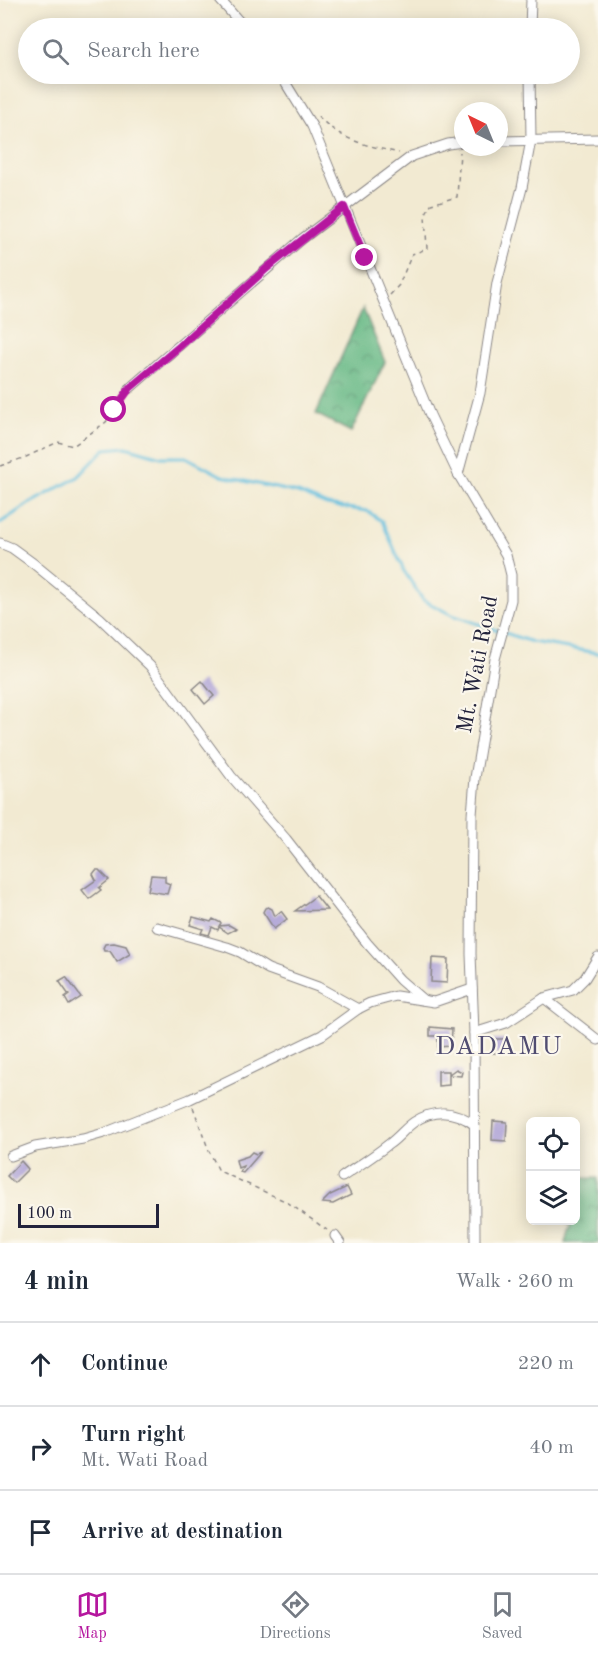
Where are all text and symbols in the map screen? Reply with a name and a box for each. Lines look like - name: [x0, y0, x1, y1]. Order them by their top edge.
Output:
- search box: [18, 18, 580, 84]
- icon: search: [39, 35, 72, 68]
- text: Search here: [87, 40, 200, 62]
- north arrow: [454, 102, 508, 156]
- route end: [351, 244, 377, 270]
- route start: [100, 396, 126, 422]
- street label: Mt. Wati Road: [454, 594, 502, 735]
- district label: DADAMU: [435, 1034, 563, 1060]
- map controls: [526, 1117, 580, 1225]
- button: locate: [526, 1117, 580, 1171]
- button: layers: [526, 1171, 580, 1225]
- scale bar: [18, 1201, 159, 1228]
- text: 100 m: [27, 1206, 72, 1222]
- text: 4 min: [24, 1269, 89, 1295]
- text: Walk · 260 m: [455, 1272, 574, 1292]
- icon: ahead: [24, 1348, 57, 1381]
- text: Continue: [81, 1353, 168, 1375]
- text: 220 m: [518, 1354, 574, 1374]
- text: Turn right: [81, 1424, 185, 1446]
- icon: right: [24, 1432, 57, 1465]
- text: 40 m: [529, 1438, 574, 1458]
- text: Mt. Wati Road: [81, 1451, 208, 1471]
- icon: arrive: [24, 1516, 57, 1549]
- text: Arrive at destination: [81, 1521, 283, 1543]
- tab: Map: [76, 1588, 109, 1644]
- tab: Directions: [260, 1588, 331, 1644]
- tab: Saved: [482, 1588, 522, 1644]

